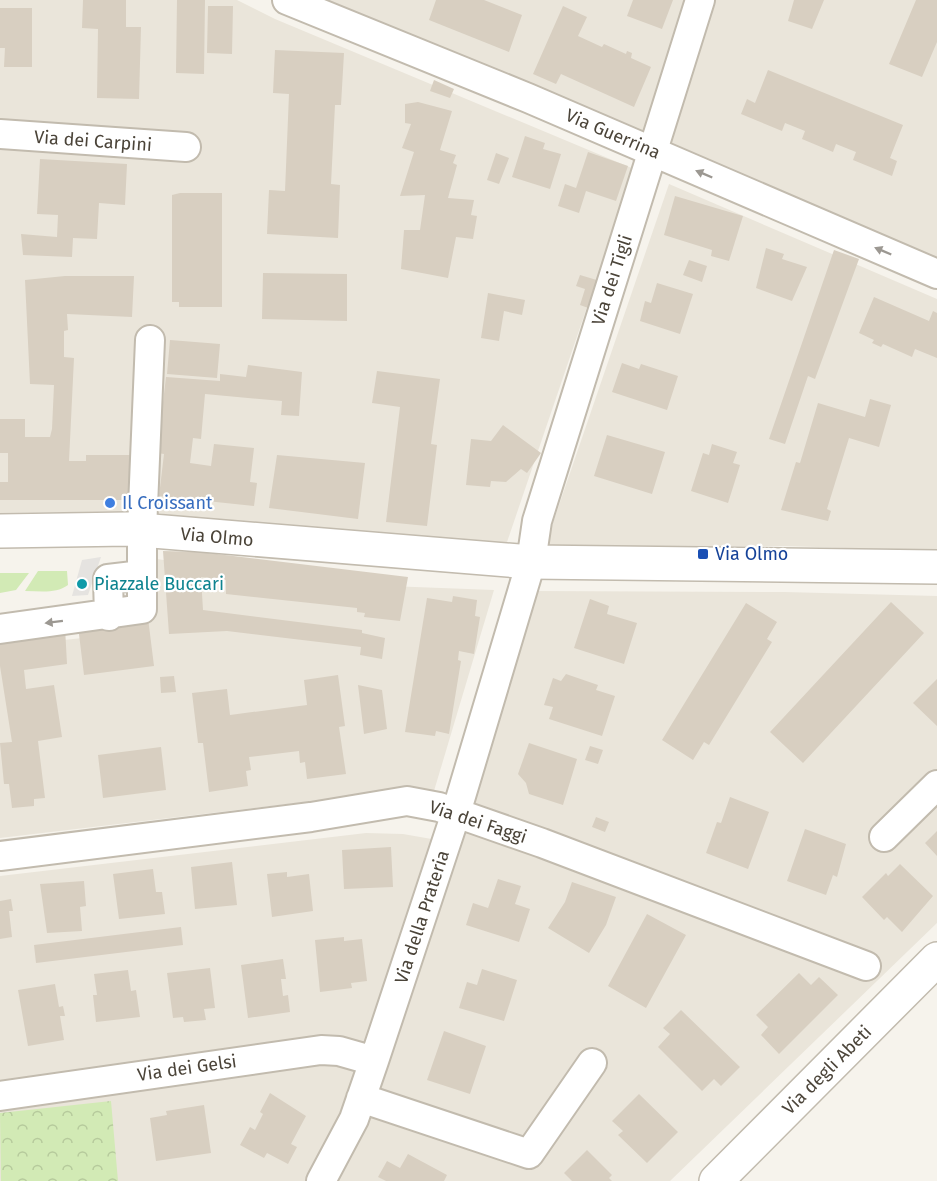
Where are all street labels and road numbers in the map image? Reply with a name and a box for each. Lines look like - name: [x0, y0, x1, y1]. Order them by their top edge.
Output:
- street label: Via Guerrina: [562, 104, 664, 164]
- street label: Via dei Carpini: [33, 126, 153, 156]
- street label: Via dei Tigli: [587, 232, 637, 328]
- street label: Via Olmo: [180, 523, 254, 551]
- street label: Via dei Faggi: [426, 796, 530, 848]
- street label: Via della Prateria: [390, 847, 454, 987]
- street label: Via degli Abeti: [778, 1021, 876, 1119]
- street label: Via dei Gelsi: [136, 1050, 238, 1086]

